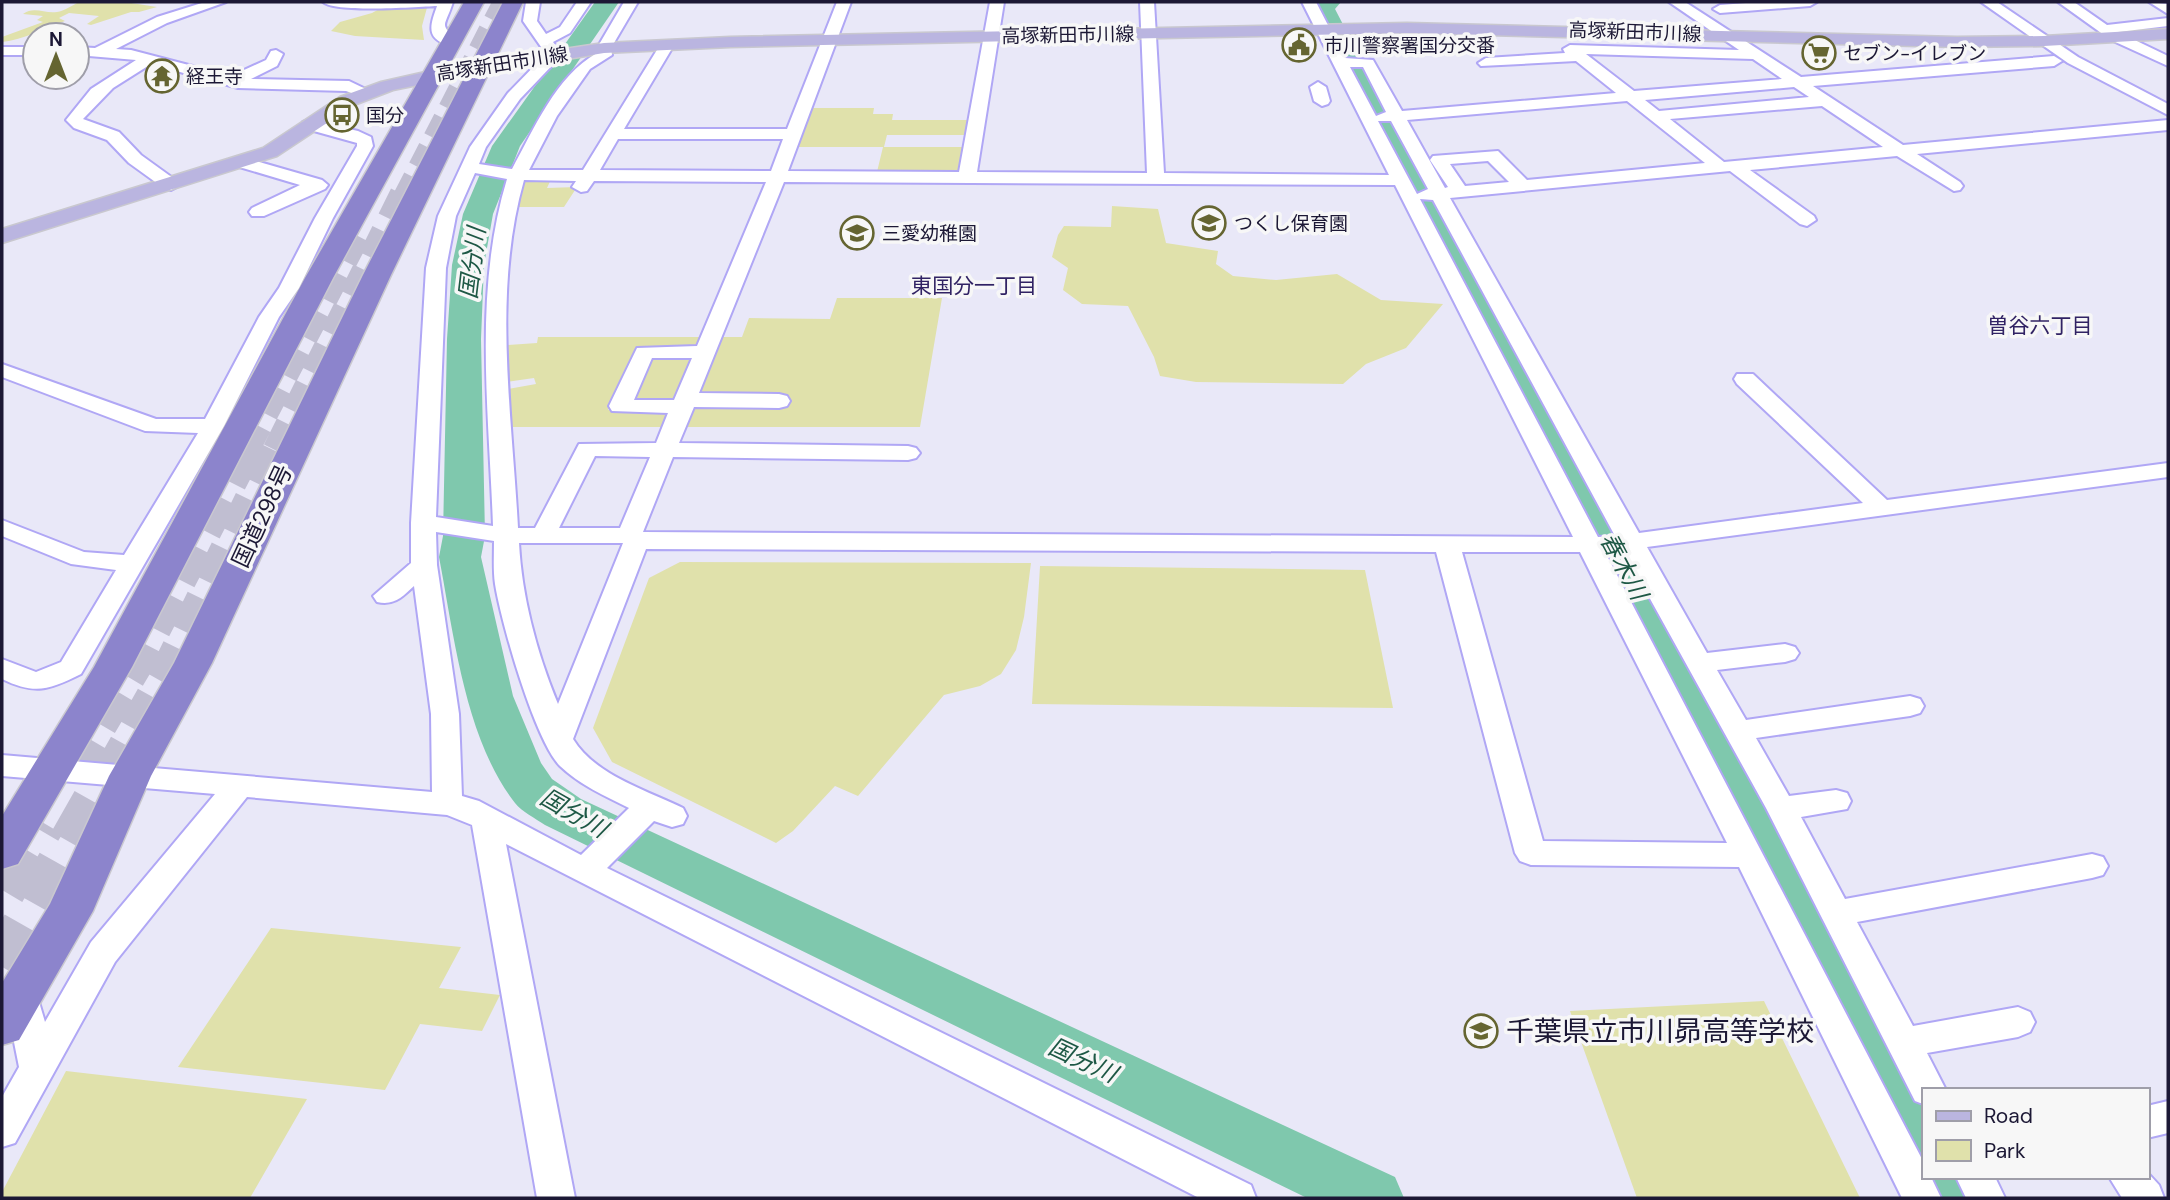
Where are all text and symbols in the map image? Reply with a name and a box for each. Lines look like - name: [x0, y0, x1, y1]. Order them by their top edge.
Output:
- street label: 高塚新田市川線: [1568, 17, 1702, 47]
- north arrow: [21, 21, 91, 91]
- street label: 高塚新田市川線: [1001, 21, 1135, 49]
- public building icon: 市川警察署国分交番: [1280, 26, 1318, 64]
- text: N: [49, 27, 63, 52]
- place label: 市川警察署国分交番: [1324, 33, 1495, 58]
- supermarket icon: セブン-イレブン: [1800, 34, 1838, 72]
- street label: 高塚新田市川線: [434, 41, 570, 87]
- place label: セブン-イレブン: [1843, 41, 1986, 66]
- temple icon: 経王寺: [143, 57, 181, 95]
- place label: 経王寺: [186, 64, 243, 89]
- bus stop icon: 国分: [323, 96, 361, 134]
- place label: 国分: [366, 103, 404, 128]
- school or university icon: つくし保育園: [1190, 204, 1228, 242]
- place label: つくし保育園: [1234, 211, 1348, 236]
- school or university icon: 三愛幼稚園: [838, 214, 876, 252]
- place label: 三愛幼稚園: [882, 221, 977, 246]
- water label: 国分川: [452, 222, 492, 301]
- district label: 東国分一丁目: [911, 272, 1037, 300]
- district label: 曽谷六丁目: [1988, 312, 2093, 340]
- street label: 国道298号: [225, 460, 299, 572]
- water label: 春木川: [1593, 527, 1656, 608]
- water label: 国分川: [535, 782, 616, 846]
- school or university icon: 千葉県立市川昴高等学校: [1462, 1012, 1500, 1050]
- place label: 千葉県立市川昴高等学校: [1506, 1013, 1814, 1050]
- water label: 国分川: [1044, 1031, 1125, 1091]
- legend: [1922, 1088, 2149, 1179]
- text: Road: [1984, 1102, 2033, 1130]
- text: Park: [1984, 1137, 2026, 1165]

